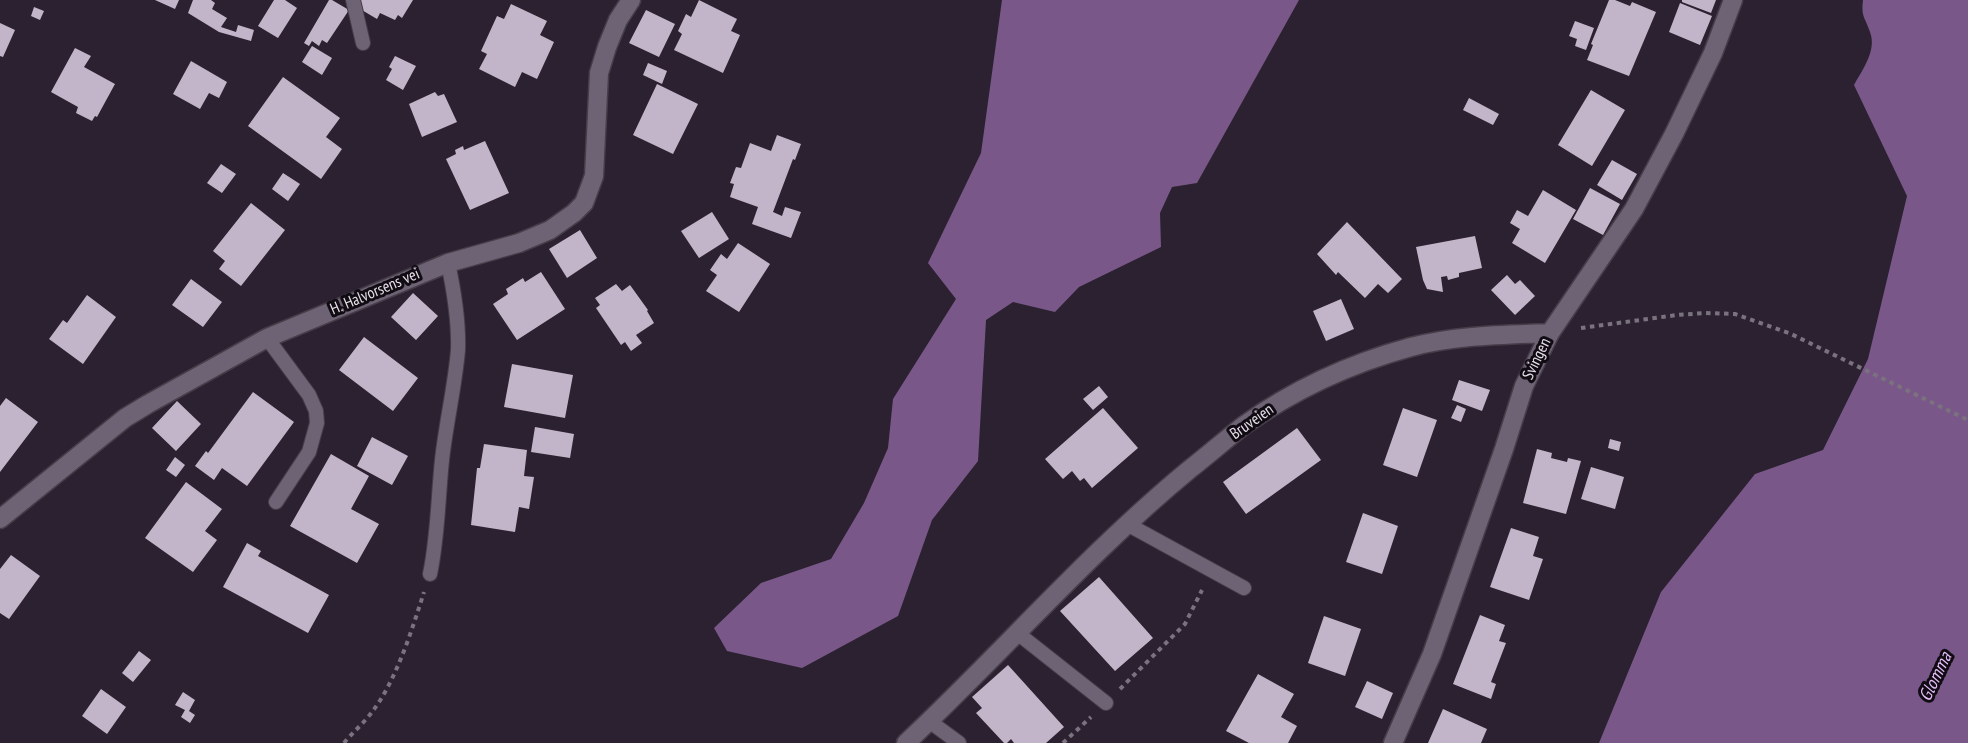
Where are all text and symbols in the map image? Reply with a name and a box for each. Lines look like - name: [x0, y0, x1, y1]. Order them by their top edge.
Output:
- street label: H. Halvorsens vei: [327, 265, 423, 319]
- street label: Svingen: [1519, 335, 1555, 383]
- street label: Bruveien: [1227, 400, 1277, 444]
- water label: Glomma: [1915, 649, 1957, 705]

